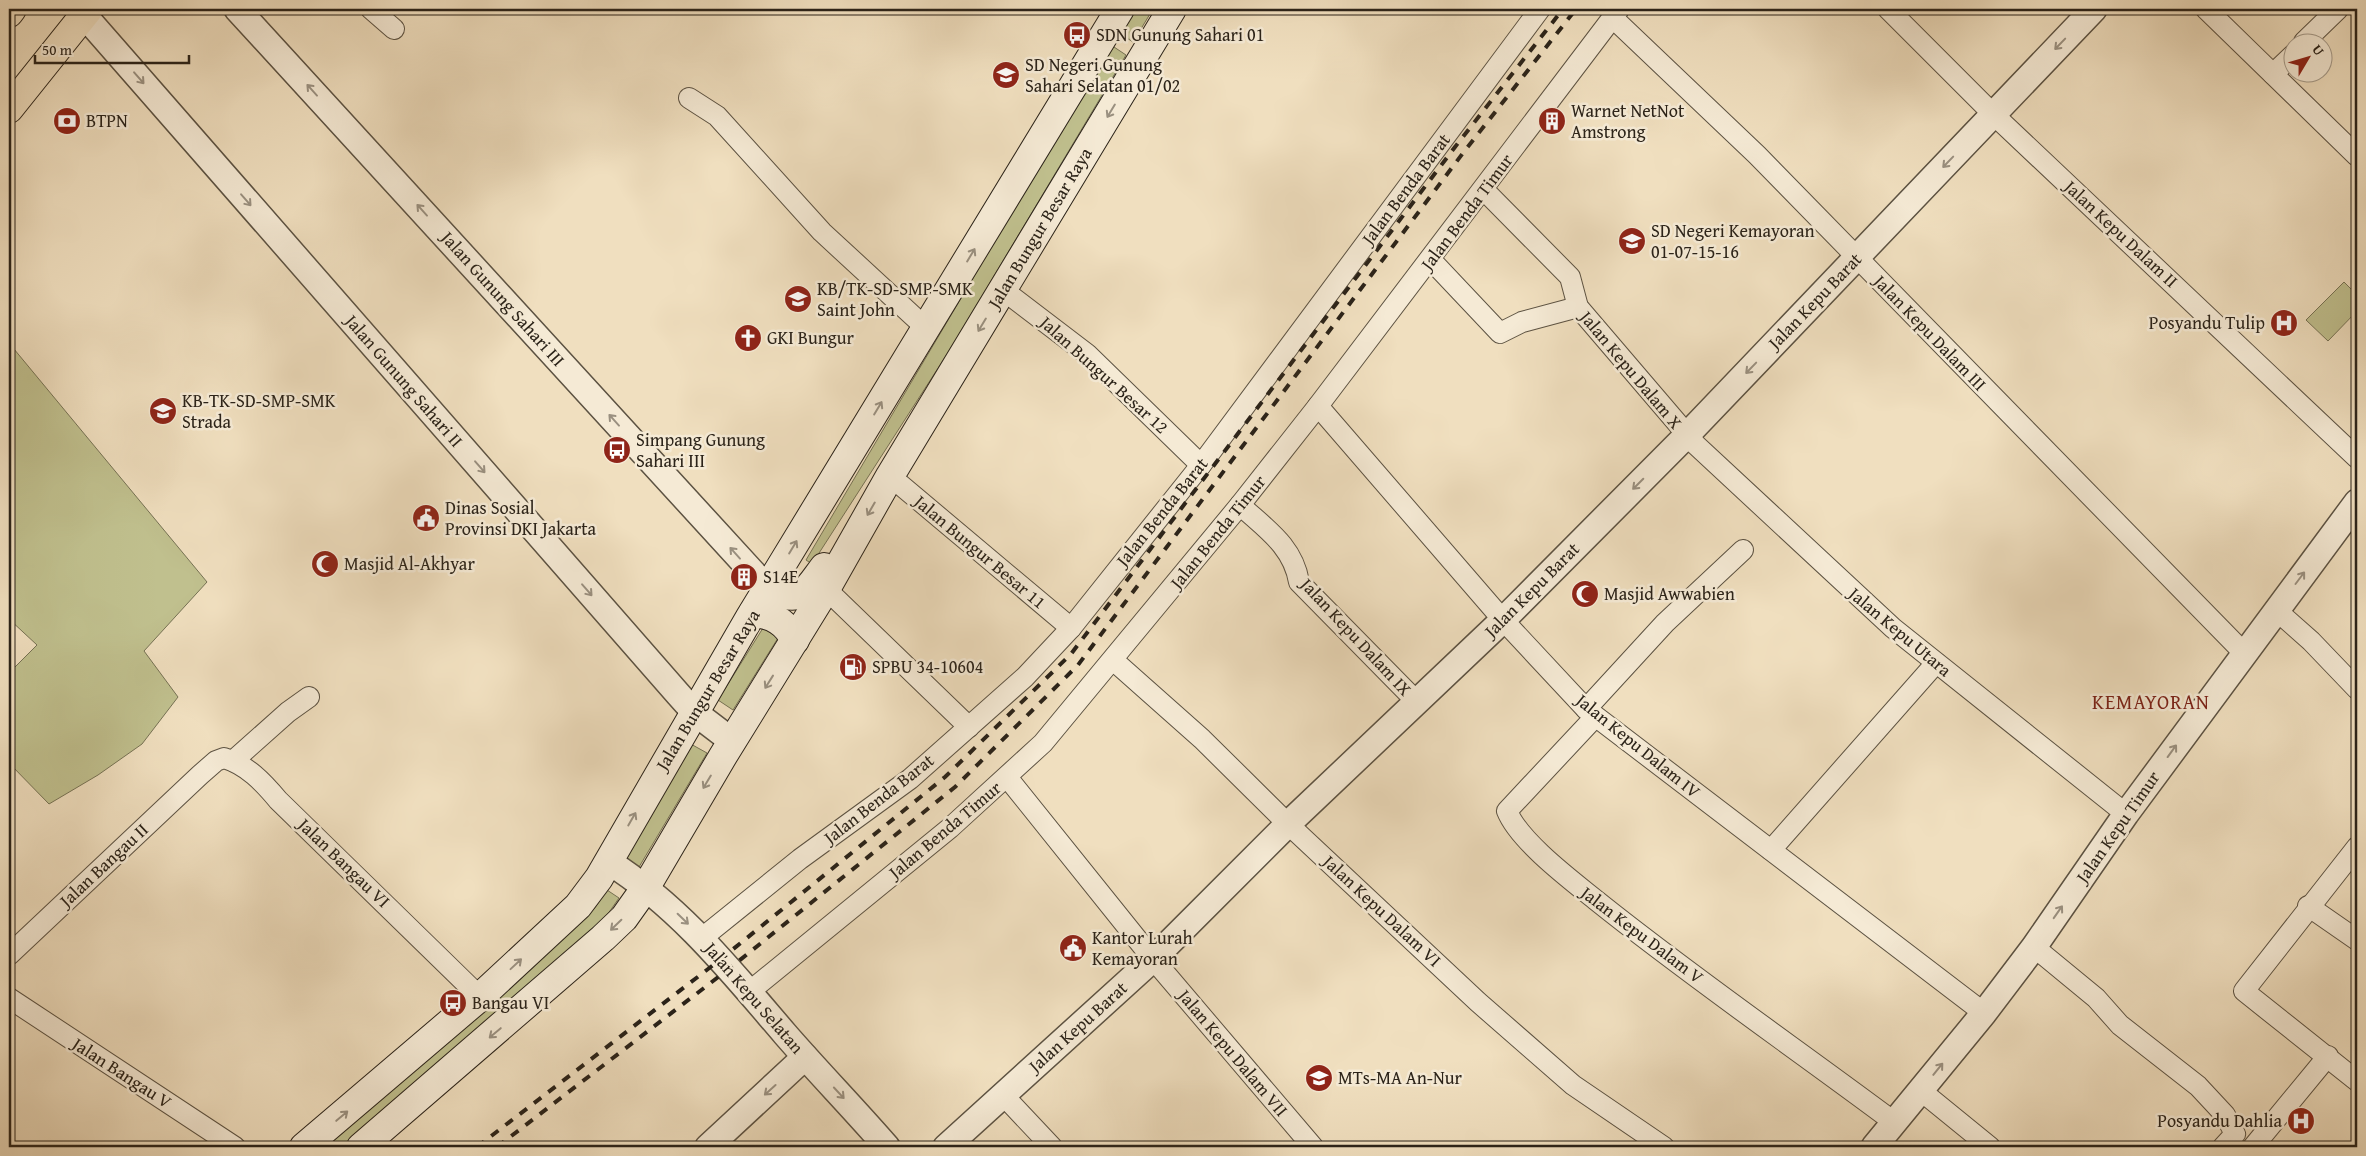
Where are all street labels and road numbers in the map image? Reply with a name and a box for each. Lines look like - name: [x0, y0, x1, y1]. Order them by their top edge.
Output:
- street label: Jalan Benda Barat: [1353, 127, 1457, 252]
- street label: Jalan Bungur Besar Raya: [980, 142, 1099, 315]
- street label: Jalan Benda Timur: [1413, 147, 1520, 277]
- street label: Jalan Kepu Dalam II: [2057, 172, 2184, 294]
- street label: Jalan Gunung Sahari III: [434, 223, 572, 372]
- street label: Jalan Kepu Barat: [1760, 246, 1868, 356]
- street label: Jalan Kepu Dalam III: [1866, 267, 1993, 397]
- street label: Jalan Kepu Dalam X: [1572, 303, 1689, 435]
- street label: Jalan Gunung Sahari II: [338, 307, 470, 453]
- street label: Jalan Bungur Besar 12: [1033, 308, 1175, 440]
- street label: Jalan Benda Barat: [1108, 451, 1215, 574]
- street label: Jalan Benda Timur: [1162, 468, 1272, 596]
- street label: Jalan Bungur Besar 11: [907, 487, 1052, 615]
- street label: Jalan Kepu Barat: [1476, 535, 1586, 645]
- street label: Jalan Kepu Dalam IX: [1293, 570, 1418, 702]
- street label: Jalan Kepu Utara: [1842, 579, 1958, 683]
- street label: Jalan Bungur Besar Raya: [648, 604, 767, 777]
- street label: Jalan Kepu Dalam IV: [1569, 686, 1707, 804]
- street label: Jalan Benda Barat: [816, 746, 940, 852]
- street label: Jalan Kepu Timur: [2068, 765, 2167, 890]
- street label: Jalan Benda Timur: [881, 774, 1007, 886]
- street label: Jalan Bangau VI: [291, 810, 397, 914]
- street label: Jalan Bangau II: [52, 816, 154, 914]
- street label: Jalan Kepu Dalam VI: [1316, 847, 1448, 973]
- street label: Jalan Kepu Dalam V: [1574, 878, 1710, 990]
- street label: Jalan Kepu Selatan: [697, 934, 811, 1059]
- street label: Jalan Kepu Barat: [1021, 974, 1134, 1080]
- street label: Jalan Kepu Dalam VII: [1171, 982, 1295, 1122]
- street label: Jalan Bangau V: [66, 1029, 177, 1115]

